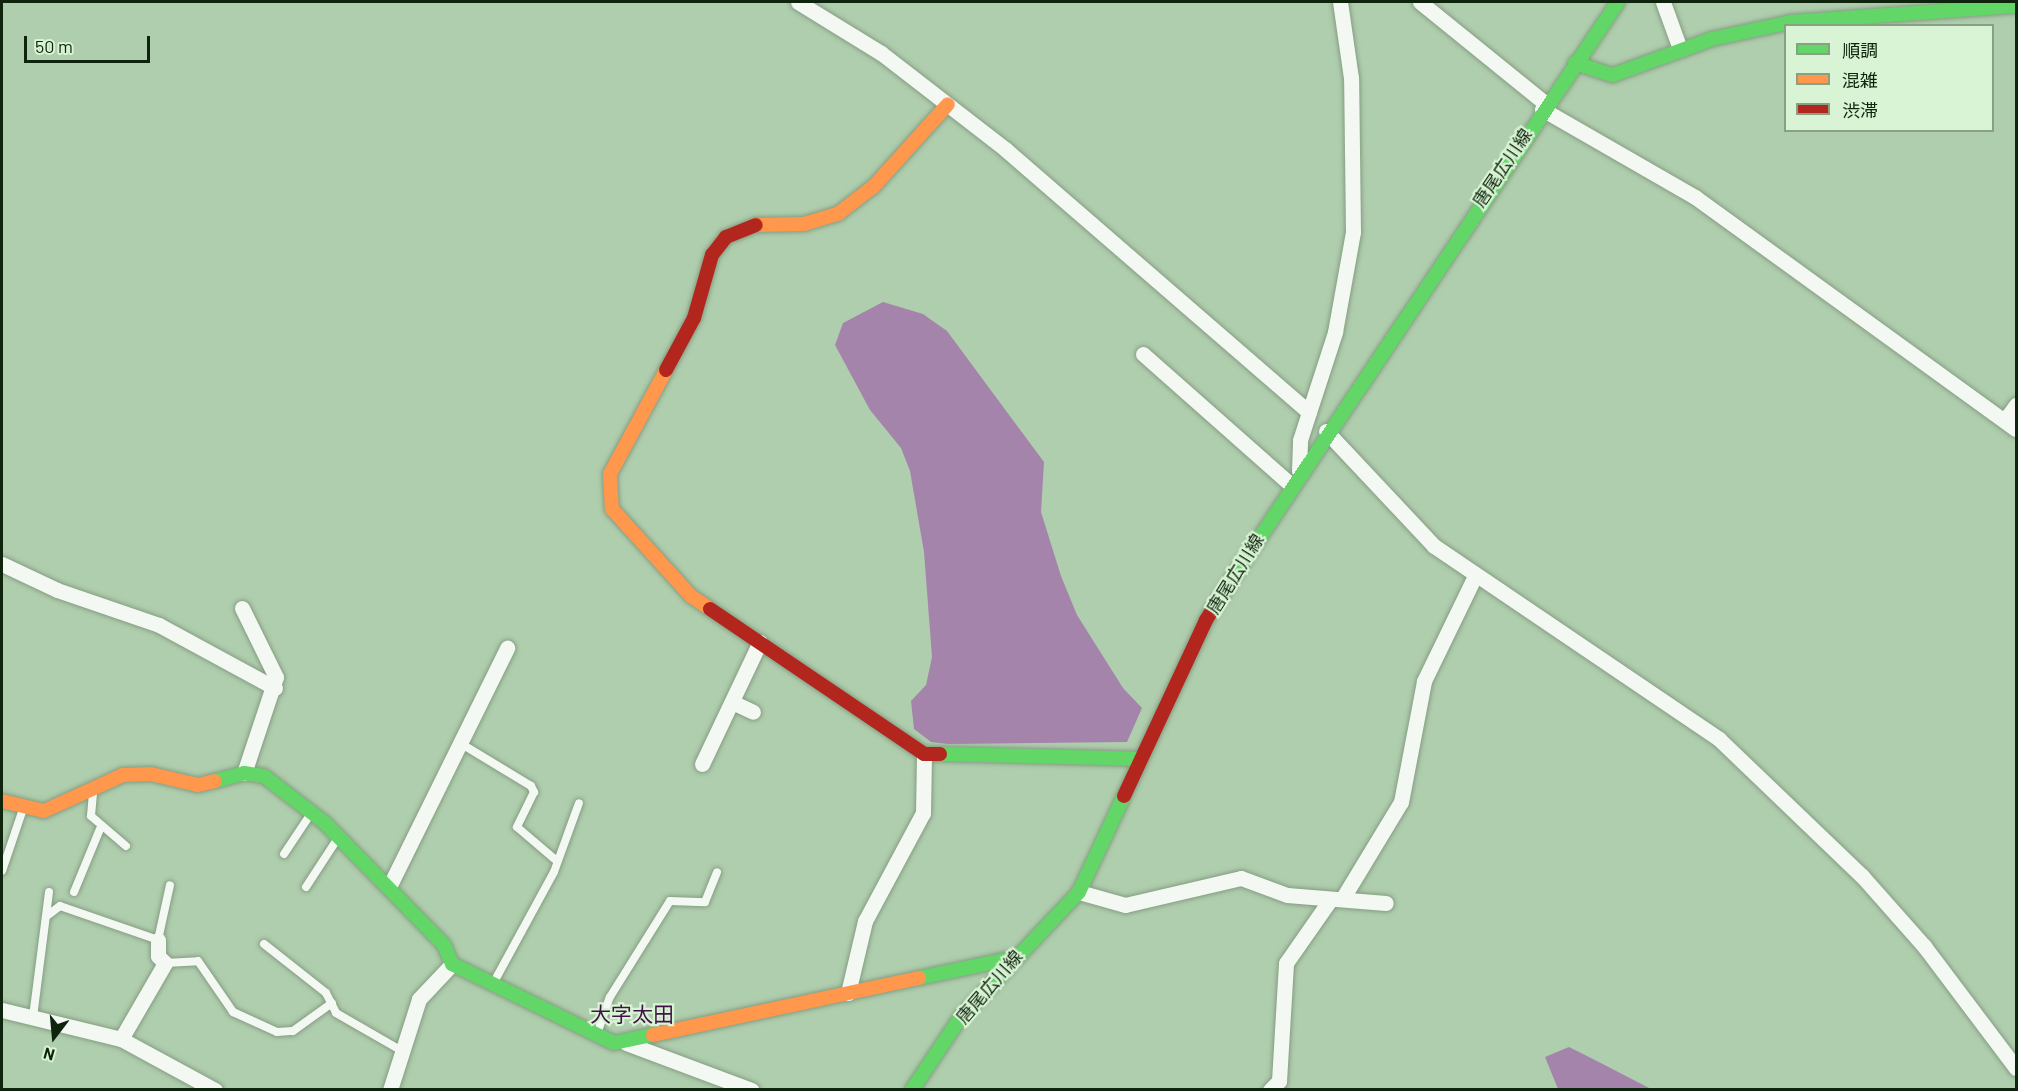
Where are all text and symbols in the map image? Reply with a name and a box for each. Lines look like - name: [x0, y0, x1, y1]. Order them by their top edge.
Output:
- scale bar: [27, 24, 153, 62]
- legend: [1784, 24, 1994, 132]
- text: 50 m: [35, 35, 73, 57]
- text: 順調: [1842, 39, 1878, 61]
- text: 混雑: [1842, 69, 1878, 91]
- text: 渋滞: [1842, 99, 1878, 121]
- street label: 唐尾広川線: [1468, 125, 1536, 211]
- street label: 唐尾広川線: [1202, 530, 1268, 618]
- street label: 唐尾広川線: [951, 946, 1027, 1028]
- district label: 大字太田: [590, 1001, 674, 1027]
- north arrow: [24, 1007, 84, 1067]
- text: N: [41, 1044, 57, 1065]

